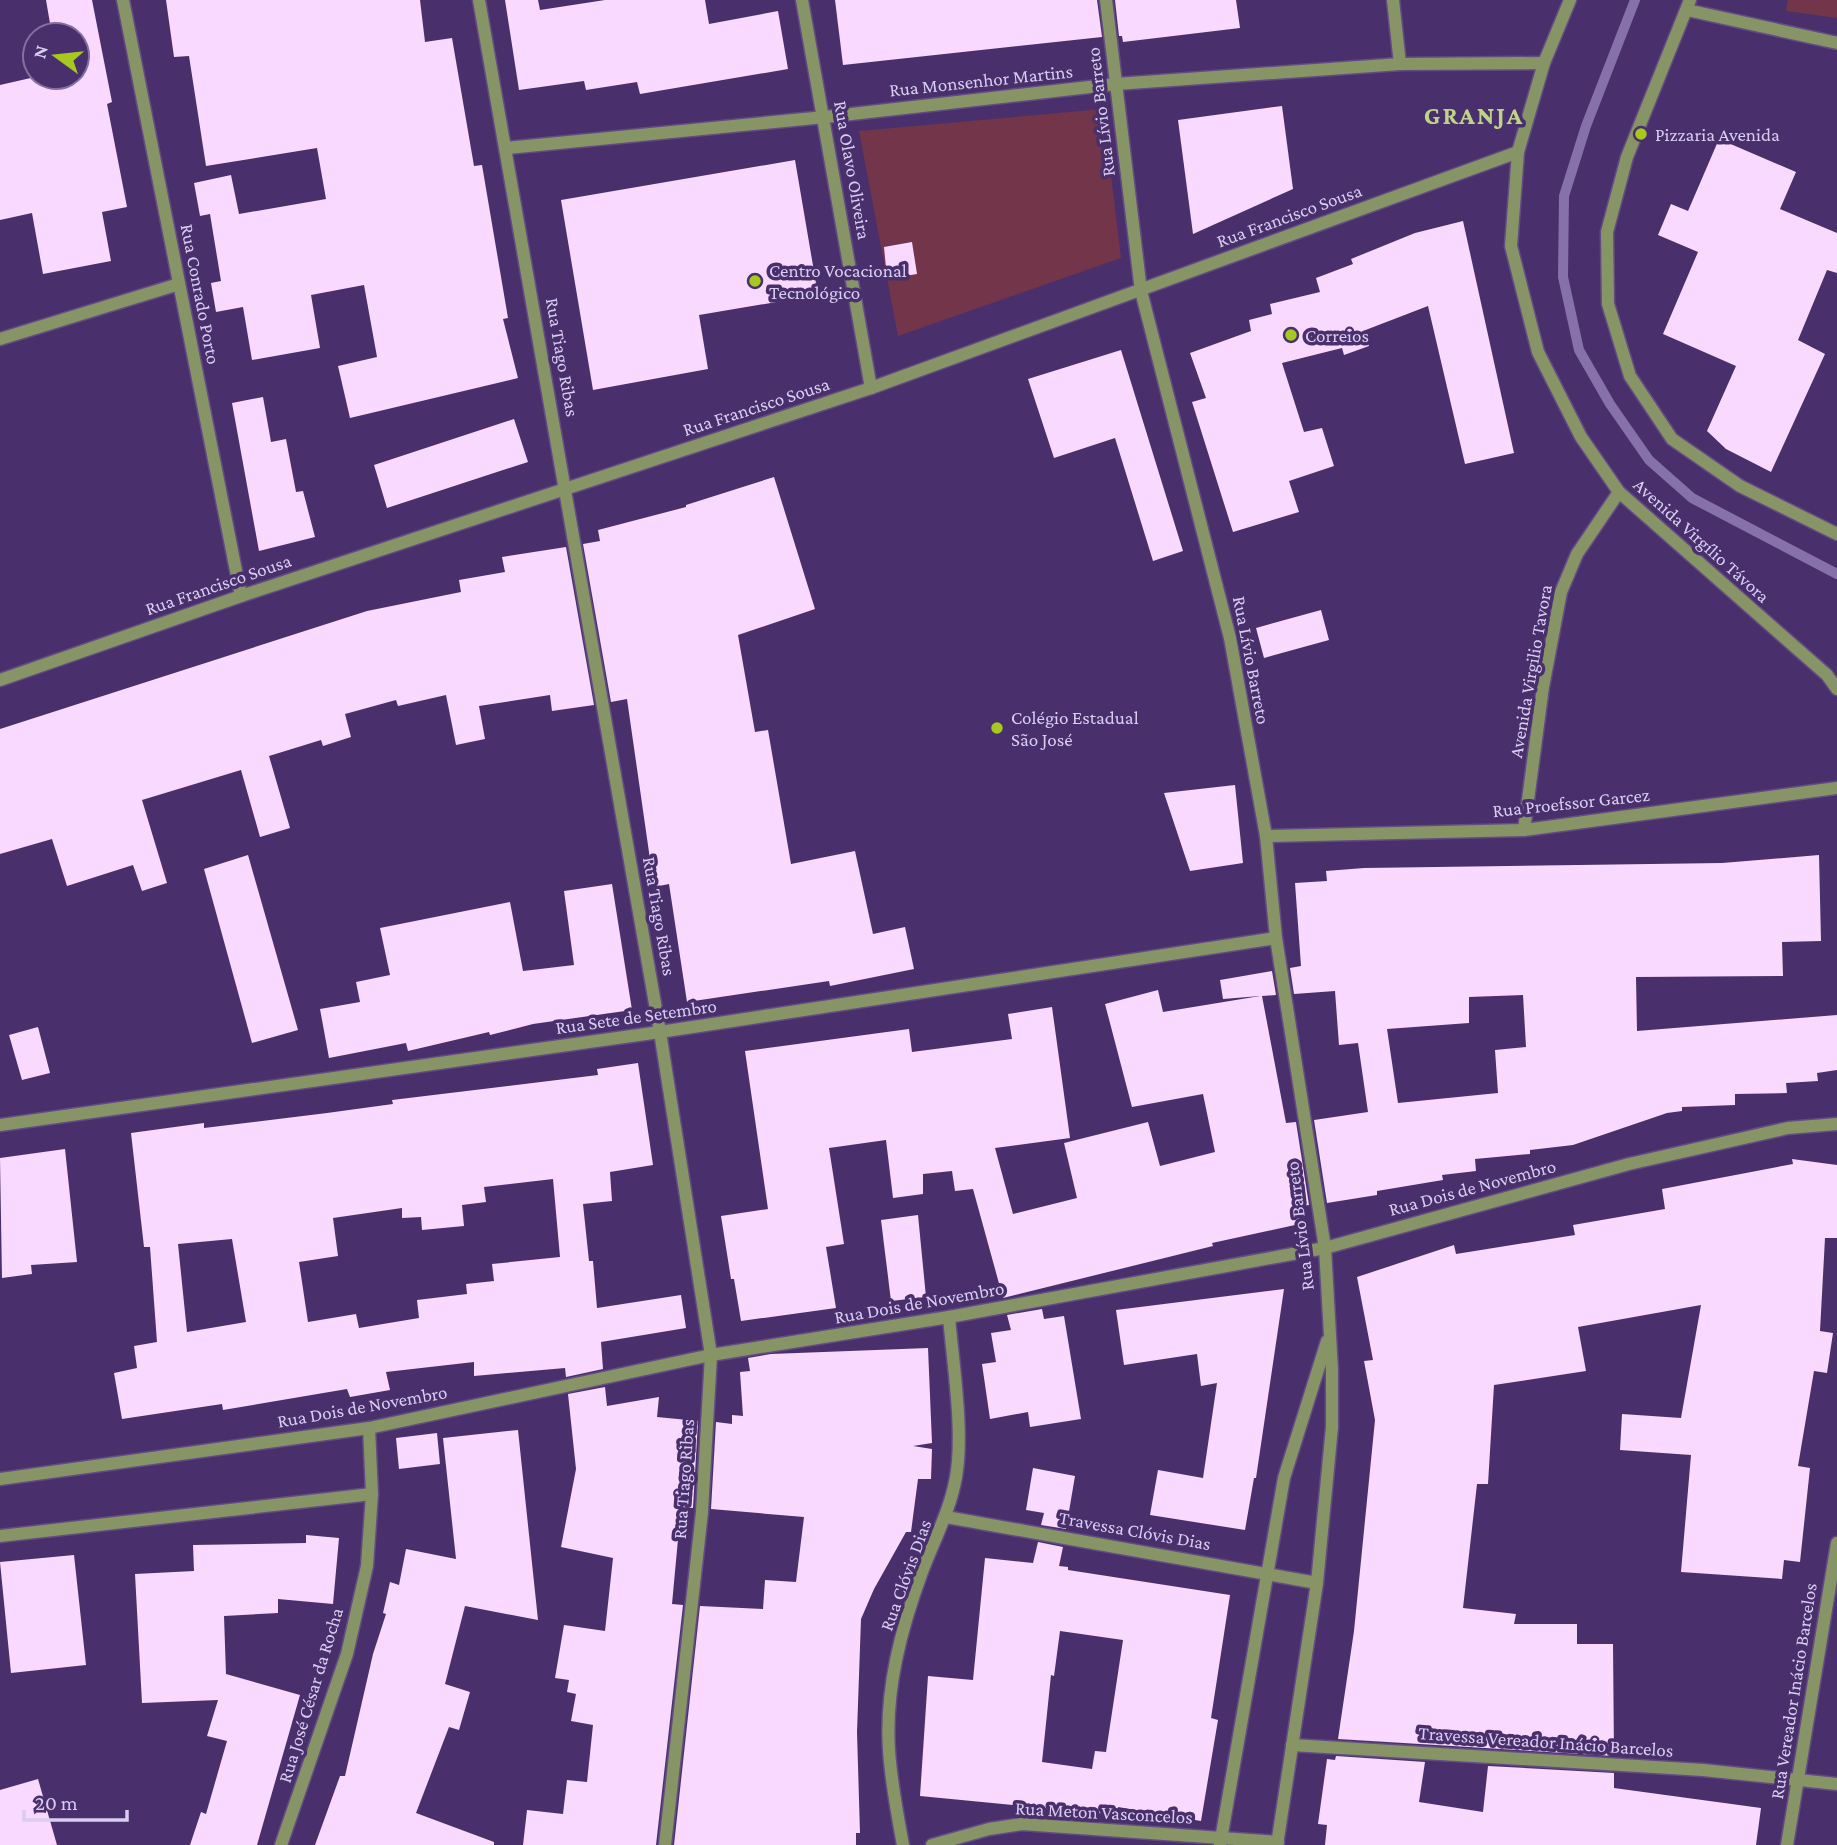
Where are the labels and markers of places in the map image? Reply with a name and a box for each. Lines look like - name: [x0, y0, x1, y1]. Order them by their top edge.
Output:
- place label: Pizzaria Avenida: [1655, 124, 1780, 145]
- marker: Pizzaria Avenida: [1633, 126, 1649, 142]
- place label: Centro Vocacional Tecnológico: [769, 260, 907, 303]
- marker: Centro Vocacional Tecnológico: [747, 273, 763, 289]
- place label: Correios: [1305, 325, 1369, 346]
- marker: Correios: [1283, 327, 1299, 343]
- place label: Colégio Estadual São José: [1011, 707, 1139, 750]
- marker: Colégio Estadual São José: [989, 720, 1005, 736]

